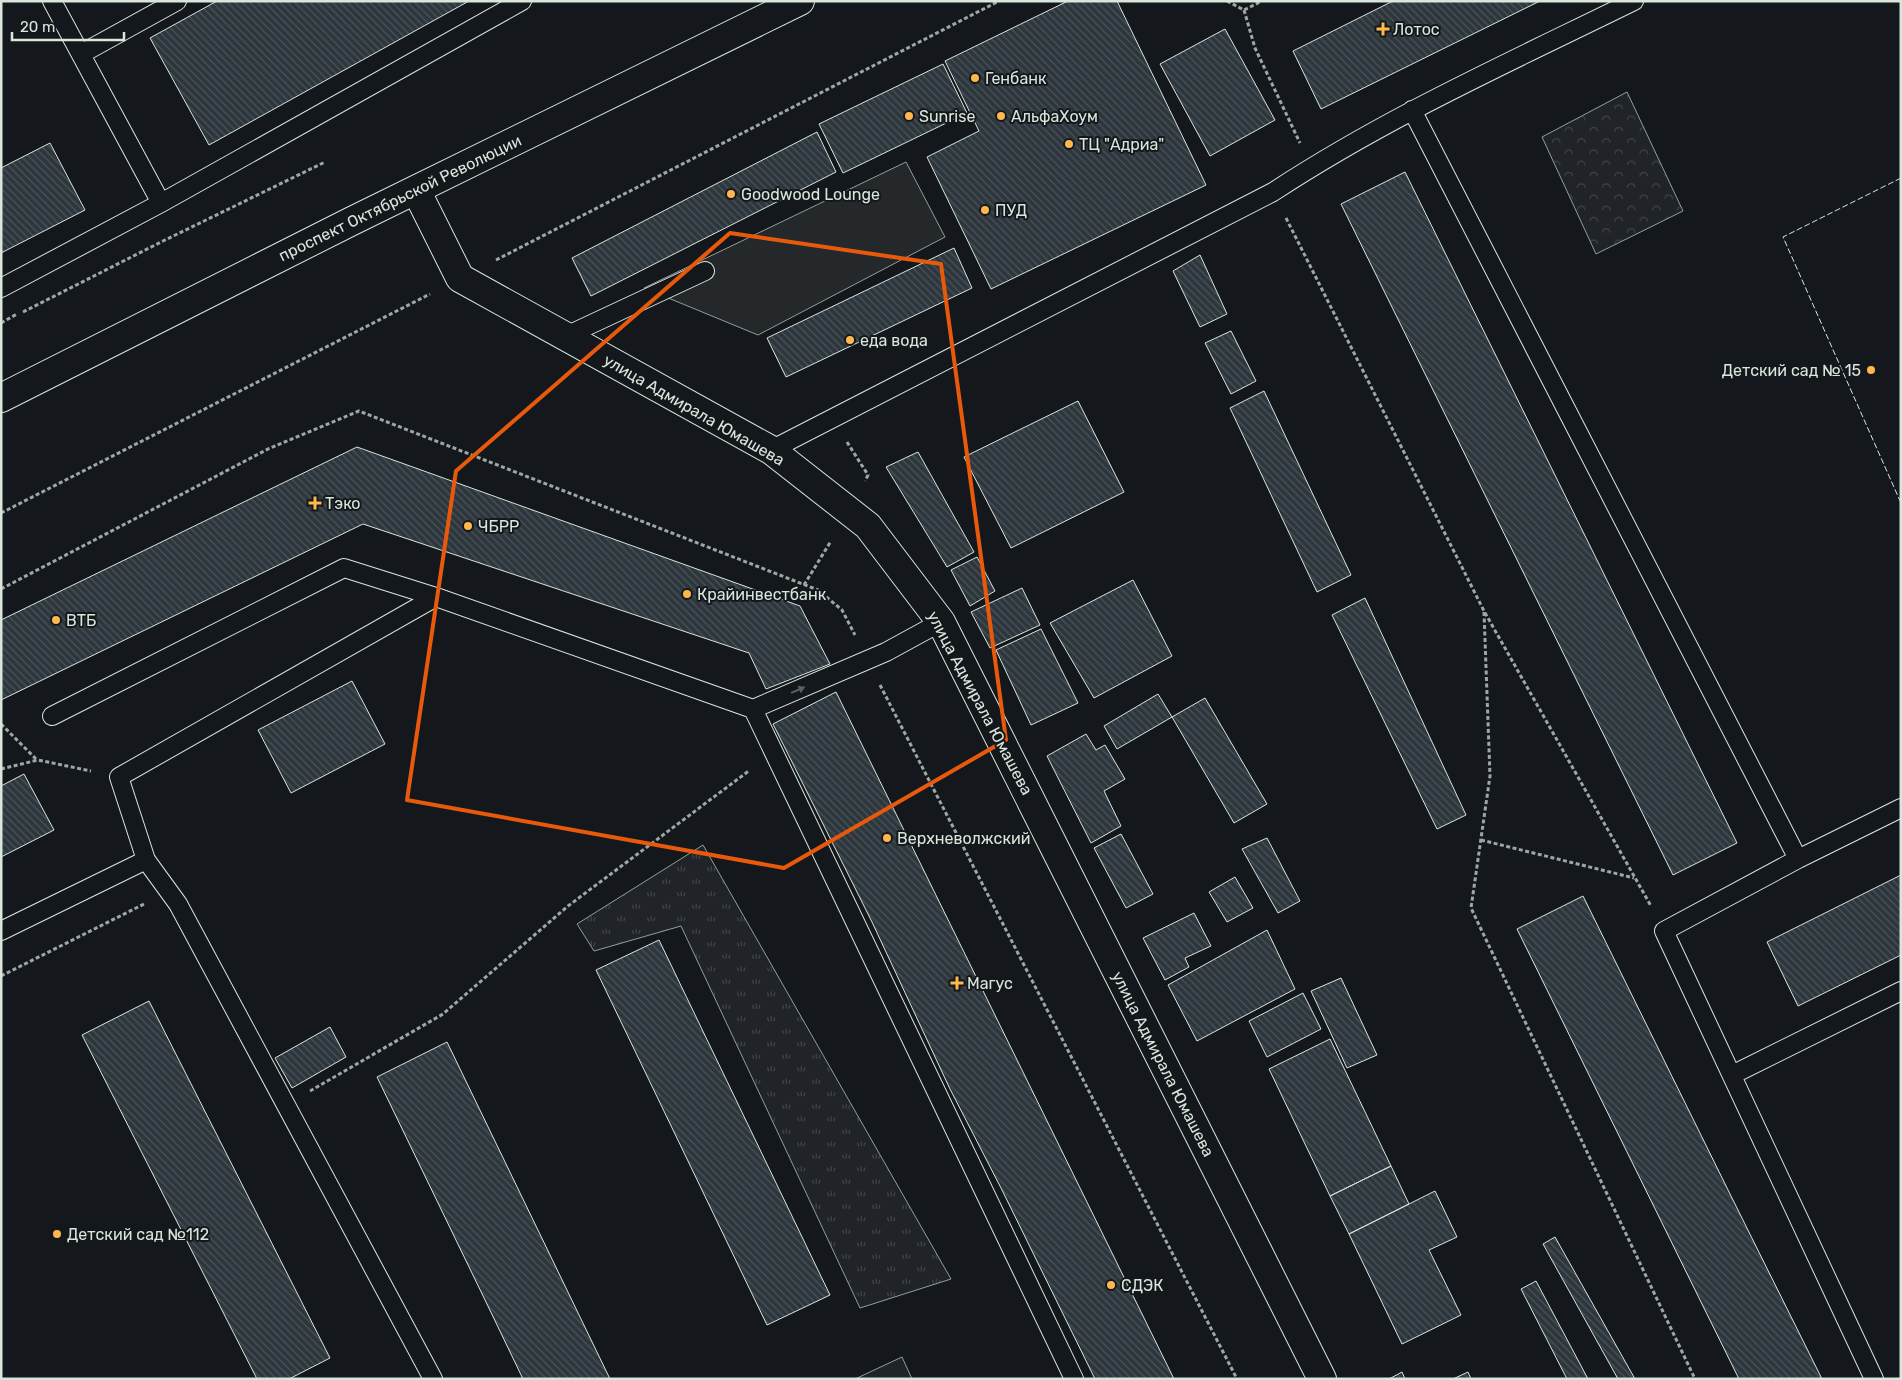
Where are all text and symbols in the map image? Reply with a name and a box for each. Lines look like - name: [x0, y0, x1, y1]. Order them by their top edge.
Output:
- scale bar: [12, 10, 125, 42]
- text: 20 m: [20, 18, 55, 36]
- place label: Лотос: [1393, 20, 1440, 39]
- marker: Лотос: [1377, 23, 1389, 35]
- place label: Генбанк: [985, 69, 1047, 88]
- marker: Генбанк: [969, 72, 981, 84]
- place label: Sunrise: [919, 107, 975, 126]
- place label: АльфаХоум: [1011, 107, 1098, 126]
- marker: Sunrise: [903, 110, 915, 122]
- marker: АльфаХоум: [995, 110, 1007, 122]
- street label: проспект Октябрьской Революции: [275, 131, 525, 265]
- place label: ТЦ "Адриа": [1079, 135, 1164, 154]
- marker: ТЦ "Адриа": [1063, 138, 1075, 150]
- place label: Goodwood Lounge: [741, 185, 880, 204]
- marker: Goodwood Lounge: [725, 188, 737, 200]
- place label: ПУД: [995, 201, 1027, 220]
- marker: ПУД: [979, 204, 991, 216]
- place label: еда вода: [860, 331, 928, 350]
- marker: еда вода: [844, 334, 856, 346]
- street label: улица Адмирала Юмашева: [600, 350, 788, 470]
- place label: Детский сад № 15: [1722, 361, 1861, 380]
- marker: Детский сад № 15: [1865, 364, 1877, 376]
- place label: Тэко: [325, 494, 361, 513]
- marker: Тэко: [309, 497, 321, 509]
- place label: ЧБРР: [478, 517, 519, 536]
- marker: ЧБРР: [462, 520, 474, 532]
- place label: Крайинвестбанк: [697, 585, 827, 604]
- marker: Крайинвестбанк: [681, 588, 693, 600]
- street label: улица Адмирала Юмашева: [923, 608, 1037, 798]
- place label: ВТБ: [66, 611, 96, 630]
- marker: ВТБ: [50, 614, 62, 626]
- one-way arrow: [790, 685, 805, 693]
- place label: Верхневолжский: [897, 829, 1030, 848]
- marker: Верхневолжский: [881, 832, 893, 844]
- street label: улица Адмирала Юмашева: [1108, 968, 1218, 1160]
- place label: Магус: [967, 974, 1013, 993]
- marker: Магус: [951, 977, 963, 989]
- place label: Детский сад №112: [67, 1225, 209, 1244]
- marker: Детский сад №112: [51, 1228, 63, 1240]
- place label: СДЭК: [1121, 1276, 1163, 1295]
- marker: СДЭК: [1105, 1279, 1117, 1291]

